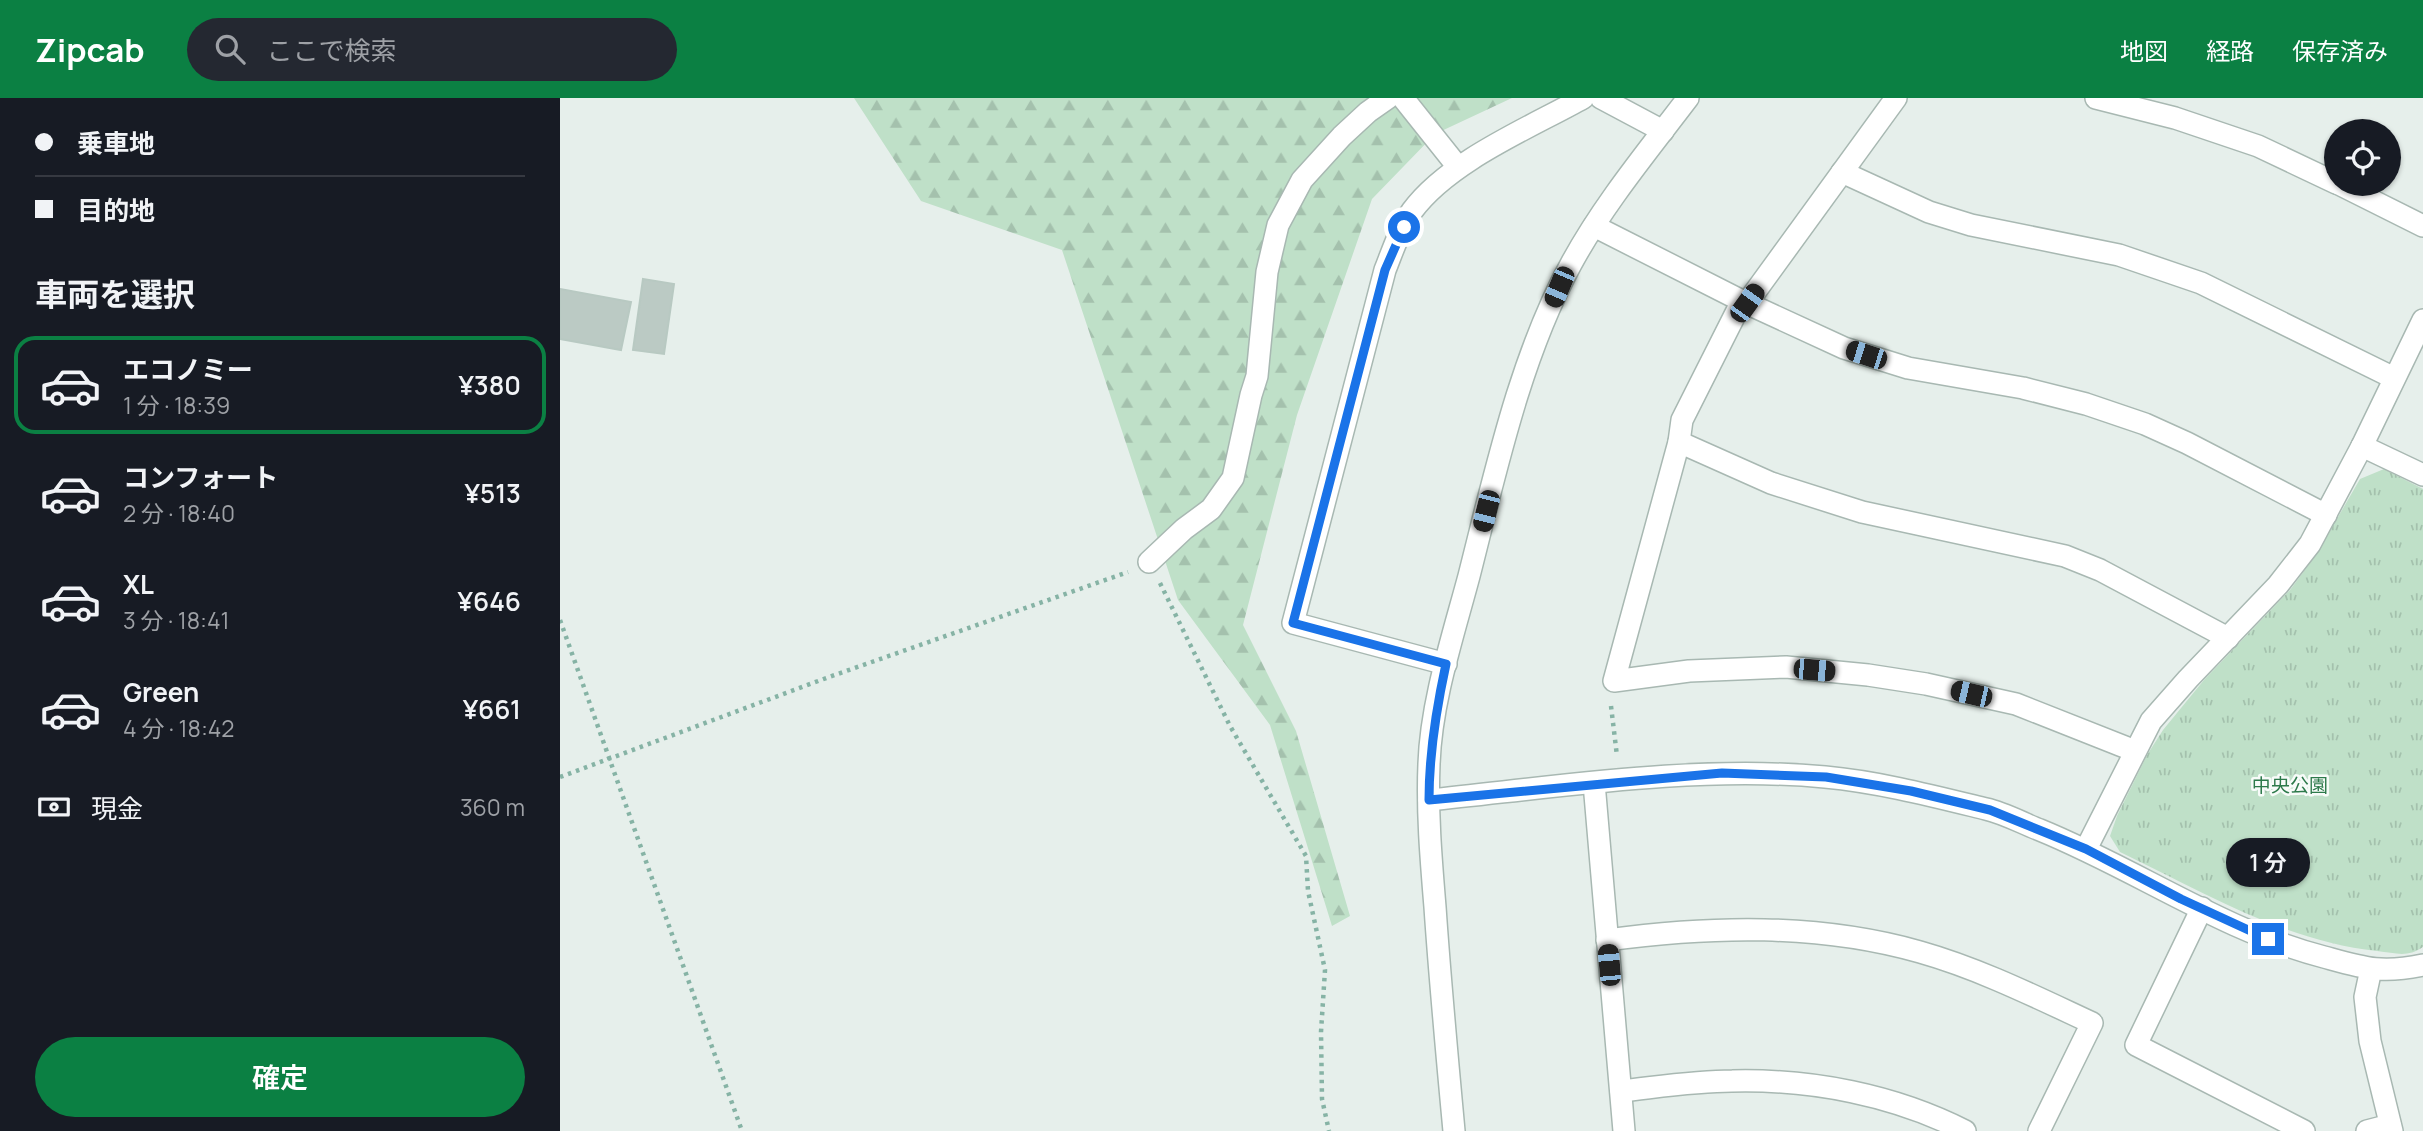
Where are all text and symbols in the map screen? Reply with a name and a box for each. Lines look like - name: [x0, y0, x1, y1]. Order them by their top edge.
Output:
- search box: [187, 18, 677, 81]
- text: Zipcab: [35, 27, 145, 72]
- icon: search: [211, 30, 249, 68]
- text: ここで検索: [267, 32, 397, 68]
- text: 地図: [2120, 34, 2168, 67]
- text: 経路: [2206, 34, 2254, 67]
- text: 保存済み: [2292, 34, 2388, 67]
- map controls: [2324, 119, 2401, 196]
- button: locate: [2324, 119, 2401, 196]
- text: 乗車地: [77, 125, 155, 161]
- text: 目的地: [77, 192, 155, 228]
- route start: [1388, 211, 1420, 243]
- car: [1542, 264, 1577, 310]
- text: 車両を選択: [35, 272, 195, 316]
- car: [1727, 280, 1768, 326]
- car: [1843, 339, 1890, 371]
- text: エコノミー: [123, 351, 253, 387]
- icon: car: [39, 354, 102, 417]
- text: ¥380: [458, 367, 521, 403]
- text: 1 分 · 18:39: [123, 389, 230, 421]
- text: コンフォート: [123, 459, 278, 495]
- icon: car: [39, 462, 102, 525]
- text: ¥513: [465, 475, 521, 511]
- car: [1471, 488, 1502, 534]
- text: 2 分 · 18:40: [123, 497, 235, 529]
- text: XL: [123, 566, 154, 602]
- icon: car: [39, 570, 102, 633]
- text: ¥646: [458, 583, 521, 619]
- text: 3 分 · 18:41: [123, 604, 229, 636]
- car: [1793, 658, 1836, 682]
- text: Green: [123, 674, 199, 710]
- icon: car: [39, 678, 102, 741]
- car: [1949, 679, 1994, 709]
- text: ¥661: [463, 691, 521, 727]
- text: 4 分 · 18:42: [123, 712, 234, 744]
- park label: 中央公園: [2252, 772, 2328, 798]
- icon: cash: [35, 788, 73, 826]
- text: 現金: [91, 790, 143, 826]
- text: 360 m: [460, 791, 525, 823]
- callout: 1 分: [2226, 838, 2310, 886]
- text: 1 分: [2249, 846, 2287, 878]
- route end: [2252, 923, 2284, 955]
- car: [1597, 943, 1622, 987]
- button: 確定: [35, 1037, 525, 1117]

